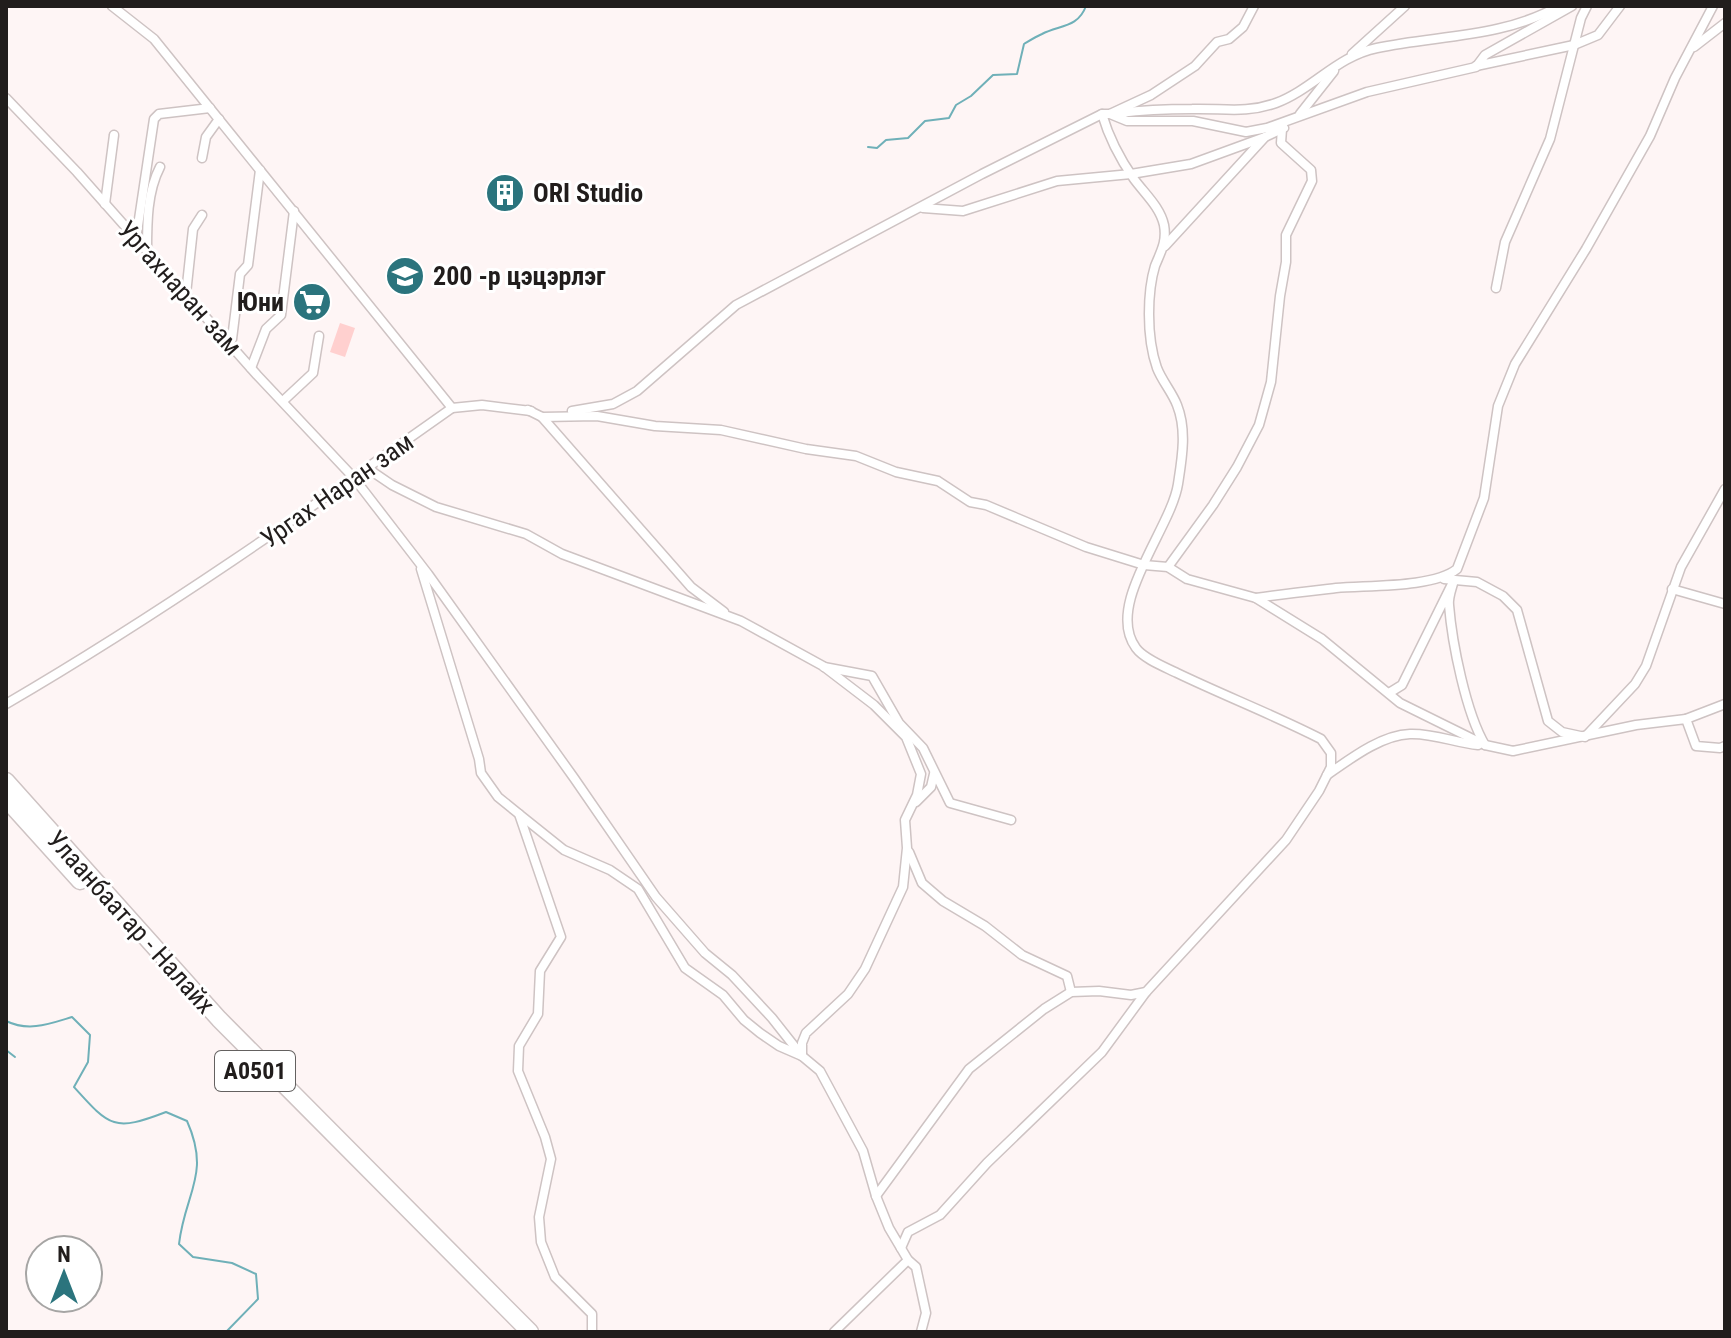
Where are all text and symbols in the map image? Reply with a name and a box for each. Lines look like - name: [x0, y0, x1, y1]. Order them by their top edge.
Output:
- building icon: ORI Studio: [484, 172, 526, 214]
- place label: ORI Studio: [533, 178, 643, 208]
- street label: Ургахнаран зам: [112, 215, 248, 361]
- school or university icon: 200 -р цэцэрлэг: [384, 255, 426, 297]
- place label: 200 -р цэцэрлэг: [433, 261, 606, 291]
- supermarket icon: Юни: [291, 281, 333, 323]
- place label: Юни: [237, 287, 284, 317]
- street label: Ургах Наран зам: [255, 426, 419, 554]
- street label: Улаанбаатар - Налайх: [41, 824, 221, 1020]
- road number: A0501: [215, 1051, 295, 1091]
- north arrow: [24, 1234, 104, 1314]
- text: N: [57, 1242, 71, 1267]

